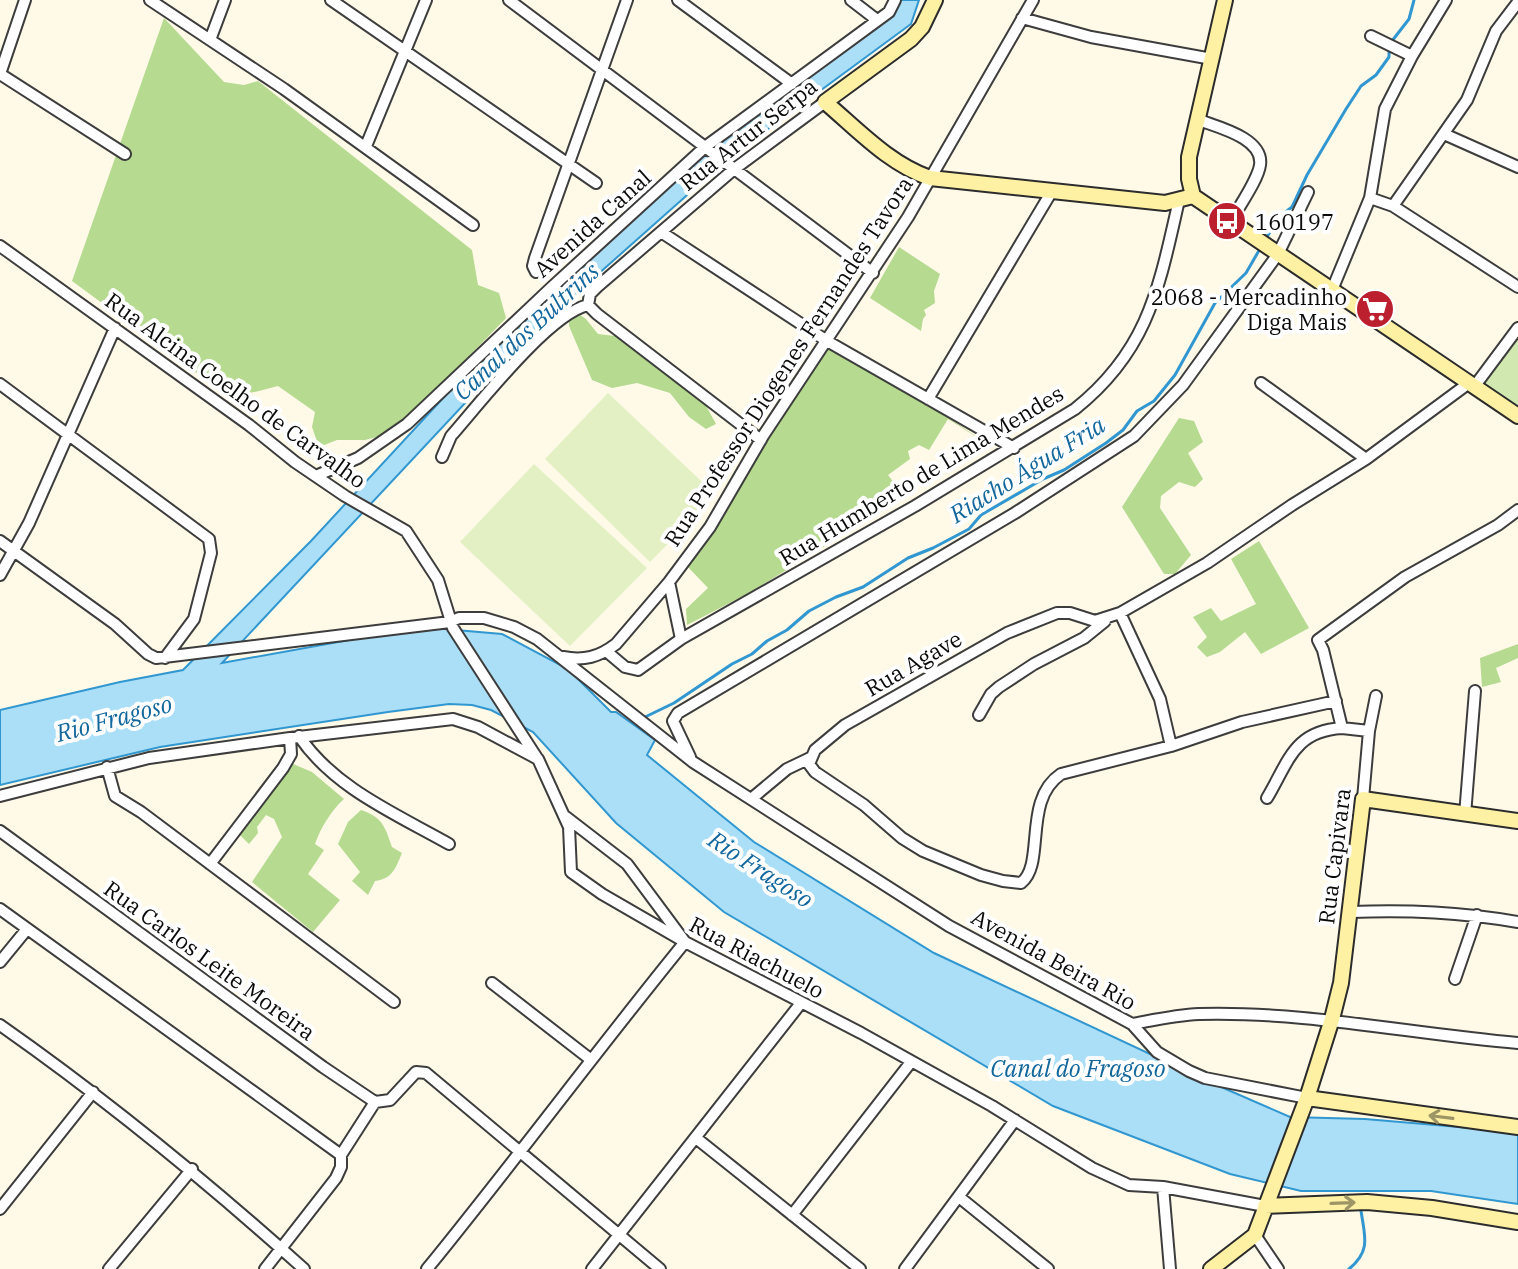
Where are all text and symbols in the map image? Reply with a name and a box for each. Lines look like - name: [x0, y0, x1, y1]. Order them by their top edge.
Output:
- street label: Rua Artur Serpa: [673, 71, 823, 197]
- street label: Avenida Canal: [527, 163, 657, 283]
- street label: Rua Professor Diogenes Fernandes Tavora: [657, 171, 919, 551]
- bus stop icon: 160197: [1206, 200, 1248, 242]
- place label: 160197: [1255, 207, 1334, 236]
- water label: Canal dos Bultrins: [446, 255, 606, 407]
- place label: 2068 - Mercadinho Diga Mais: [1151, 282, 1347, 336]
- street label: Rua Alcina Coelho de Carvalho: [100, 286, 372, 494]
- supermarket icon: 2068 - Mercadinho Diga Mais: [1354, 288, 1396, 330]
- street label: Rua Humberto de Lima Mendes: [773, 378, 1069, 572]
- water label: Riacho Água Fria: [942, 408, 1111, 530]
- street label: Rua Agave: [859, 624, 967, 702]
- water label: Rio Fragoso: [51, 687, 176, 749]
- street label: Rua Capivara: [1311, 786, 1357, 926]
- water label: Rio Fragoso: [702, 823, 820, 915]
- street label: Rua Carlos Leite Moreira: [99, 874, 321, 1046]
- street label: Avenida Beira Rio: [967, 902, 1141, 1016]
- street label: Rua Riachuelo: [685, 909, 829, 1005]
- water label: Canal do Fragoso: [990, 1052, 1166, 1084]
- one-way arrow: [1428, 1110, 1454, 1125]
- one-way arrow: [1329, 1195, 1356, 1210]

